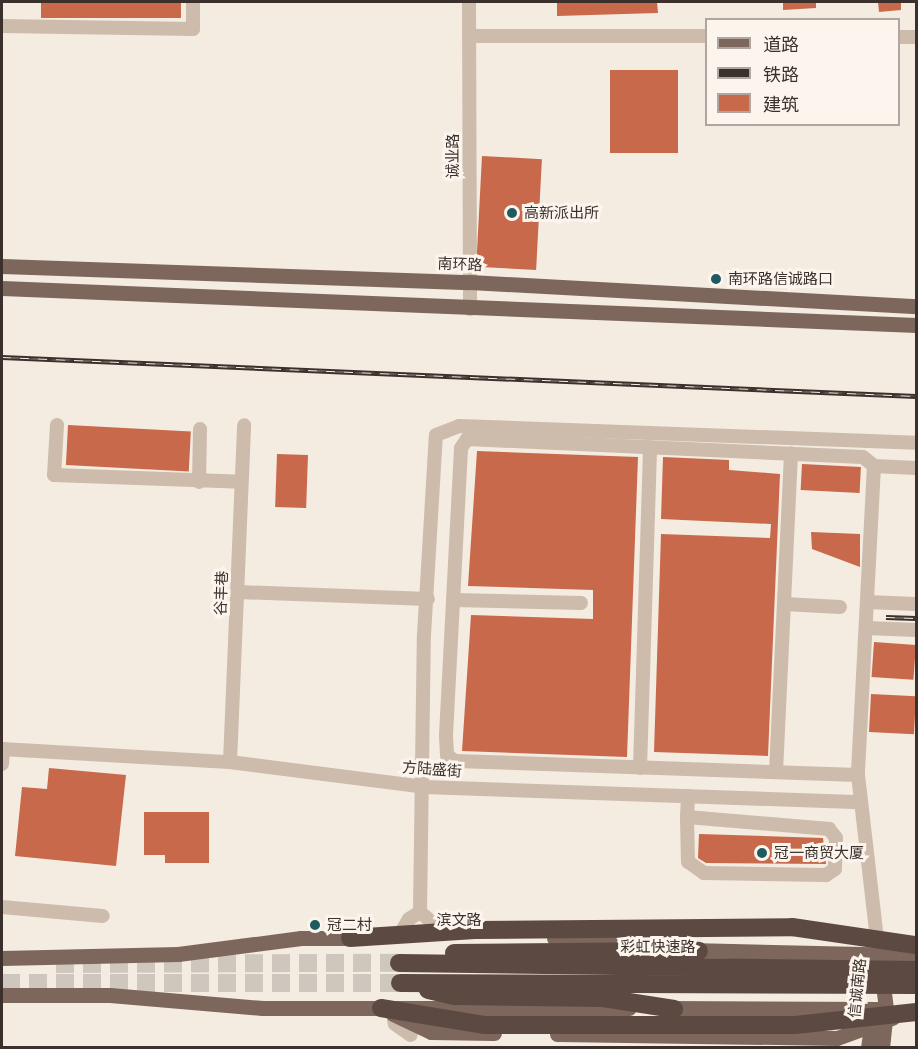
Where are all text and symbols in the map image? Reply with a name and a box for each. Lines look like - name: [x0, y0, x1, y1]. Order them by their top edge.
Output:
- legend: [705, 18, 900, 126]
- text: 道路: [763, 35, 799, 55]
- text: 铁路: [763, 65, 799, 85]
- text: 建筑: [763, 95, 799, 115]
- street label: 诚业路: [444, 134, 462, 178]
- place label: 高新派出所: [524, 204, 599, 222]
- marker: 高新派出所: [505, 206, 519, 220]
- street label: 南环路: [437, 254, 483, 274]
- place label: 南环路信诚路口: [728, 270, 833, 288]
- marker: 南环路信诚路口: [709, 272, 723, 286]
- street label: 谷丰巷: [211, 570, 231, 616]
- street label: 方陆盛街: [401, 758, 463, 780]
- place label: 冠一商贸大厦: [774, 844, 864, 862]
- marker: 冠一商贸大厦: [755, 846, 769, 860]
- street label: 滨文路: [437, 911, 481, 929]
- place label: 冠二村: [327, 916, 372, 934]
- marker: 冠二村: [308, 918, 322, 932]
- street label: 彩虹快速路: [621, 938, 695, 956]
- street label: 信诚南路: [845, 957, 869, 1019]

